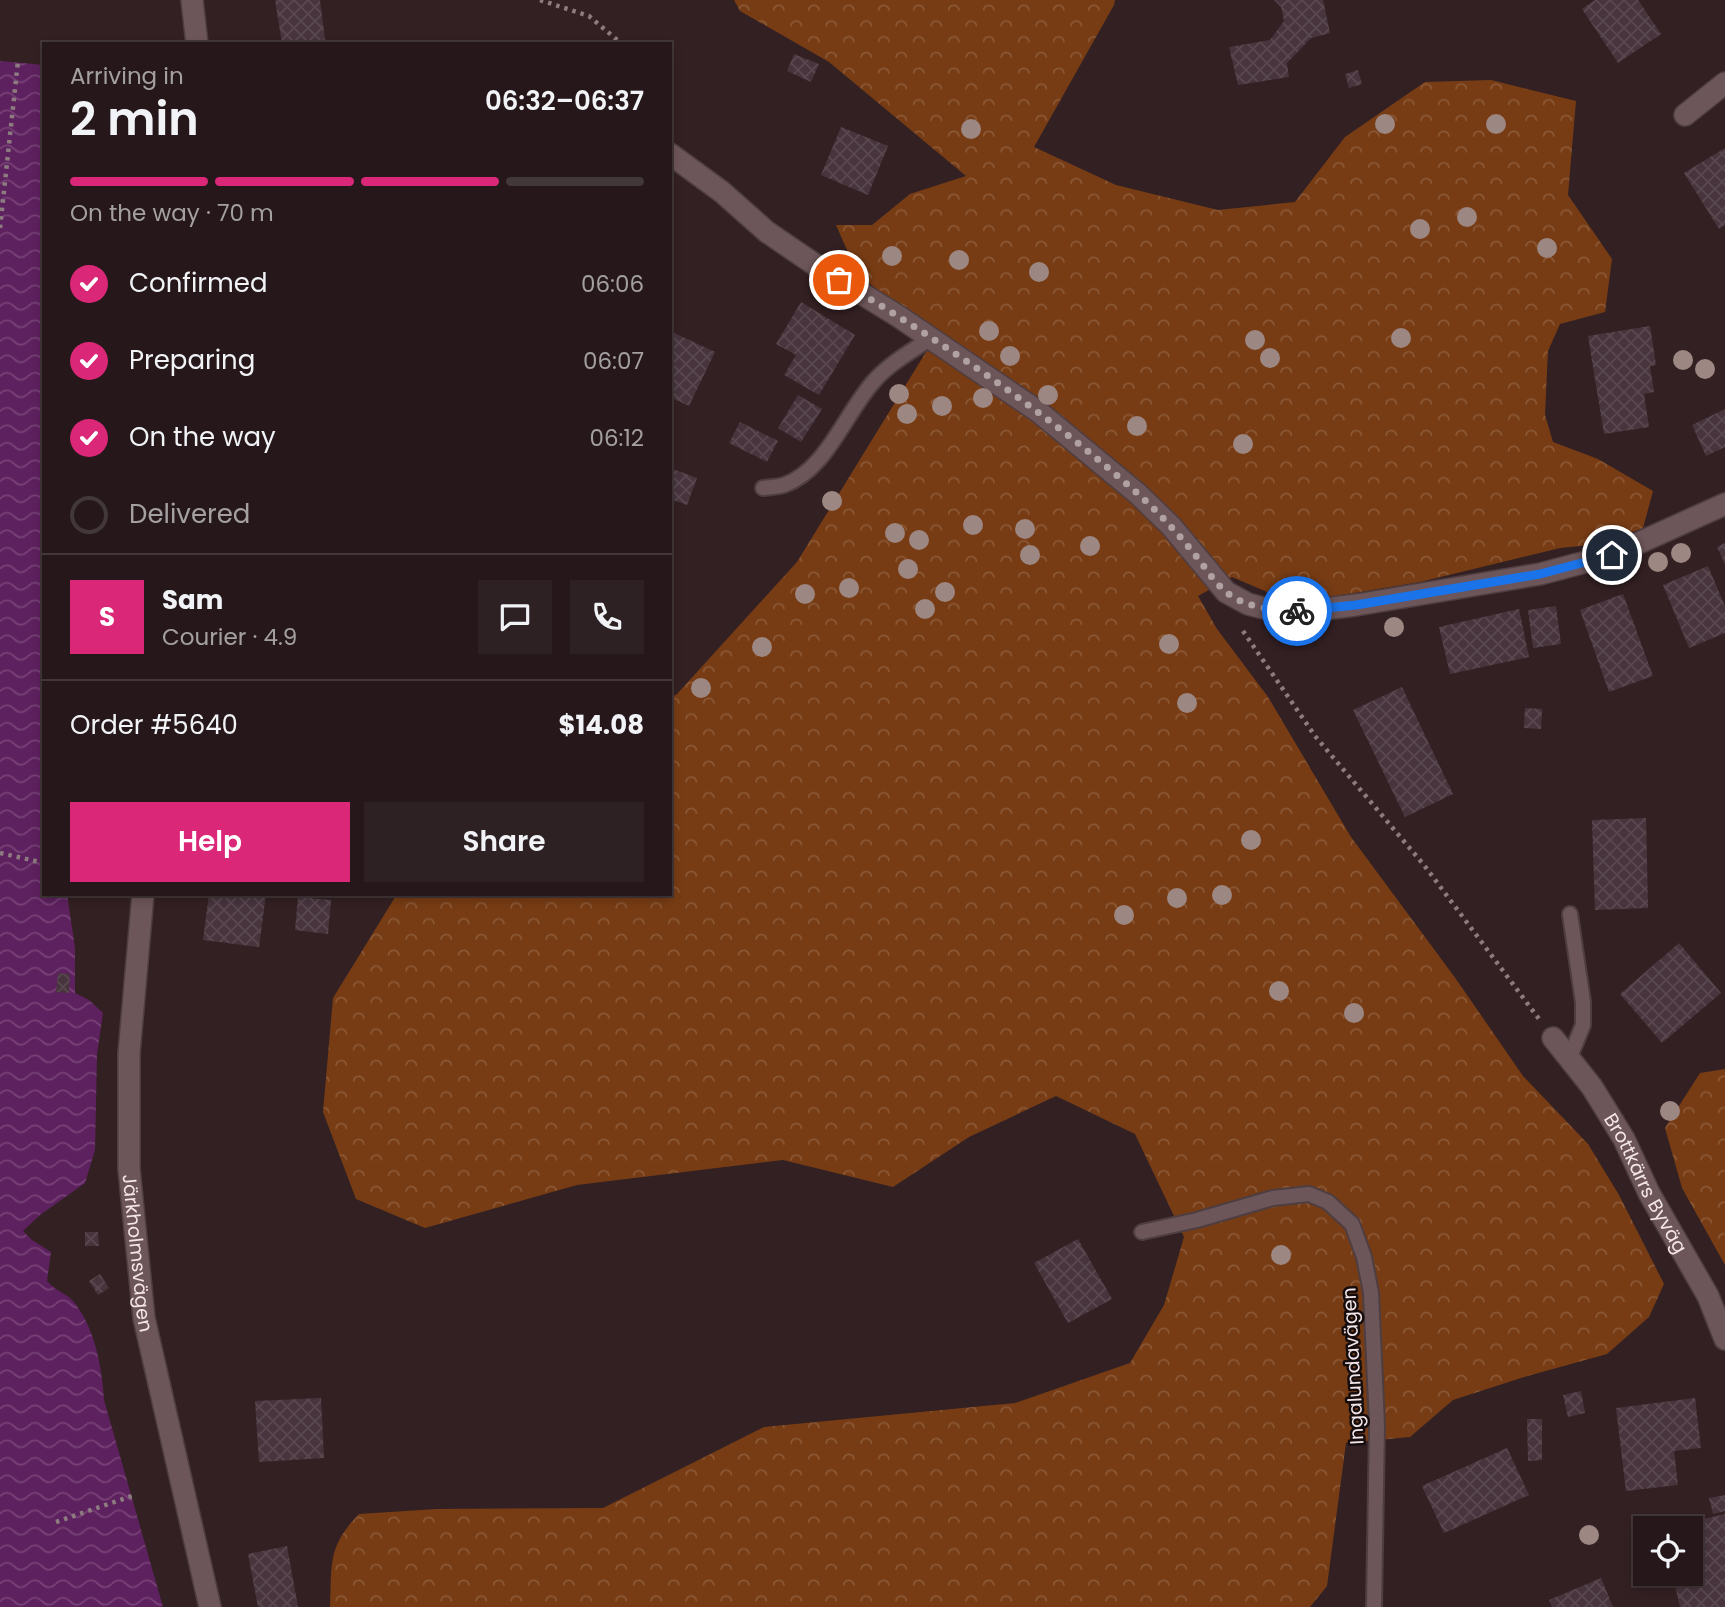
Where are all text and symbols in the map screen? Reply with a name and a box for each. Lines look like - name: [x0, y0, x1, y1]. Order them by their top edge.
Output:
- text: Arriving in: [70, 60, 184, 92]
- text: 06:32–06:37: [485, 83, 644, 119]
- text: 2 min: [70, 87, 199, 151]
- text: On the way · 70 m: [70, 197, 274, 229]
- pin: [809, 250, 869, 310]
- icon: bag: [820, 261, 858, 299]
- icon: check: [70, 265, 108, 303]
- text: Confirmed: [129, 265, 267, 301]
- text: 06:06: [581, 268, 644, 300]
- icon: check: [70, 342, 108, 380]
- text: Preparing: [129, 342, 255, 378]
- text: 06:07: [583, 345, 644, 377]
- icon: check: [70, 419, 108, 457]
- text: On the way: [129, 419, 276, 455]
- text: 06:12: [589, 422, 644, 454]
- text: Delivered: [129, 496, 250, 532]
- pin: [1582, 525, 1642, 585]
- icon: home: [1593, 536, 1631, 574]
- courier: [1262, 576, 1332, 646]
- button: chat: [478, 580, 552, 654]
- button: phone: [570, 580, 644, 654]
- text: Sam: [162, 582, 223, 618]
- icon: bike: [1278, 592, 1316, 630]
- text: S: [99, 599, 115, 635]
- text: Courier · 4.9: [162, 621, 297, 653]
- text: Order #5640: [70, 707, 238, 743]
- text: $14.08: [558, 707, 644, 743]
- button: Help: [70, 802, 350, 882]
- button: Share: [364, 802, 644, 882]
- street label: Brottkärrs Byväg: [1598, 1108, 1694, 1258]
- street label: Järkholmsvägen: [116, 1173, 160, 1335]
- street label: Ingalundavägen: [1335, 1287, 1371, 1445]
- map controls: [1633, 1516, 1703, 1586]
- button: locate: [1633, 1516, 1703, 1586]

